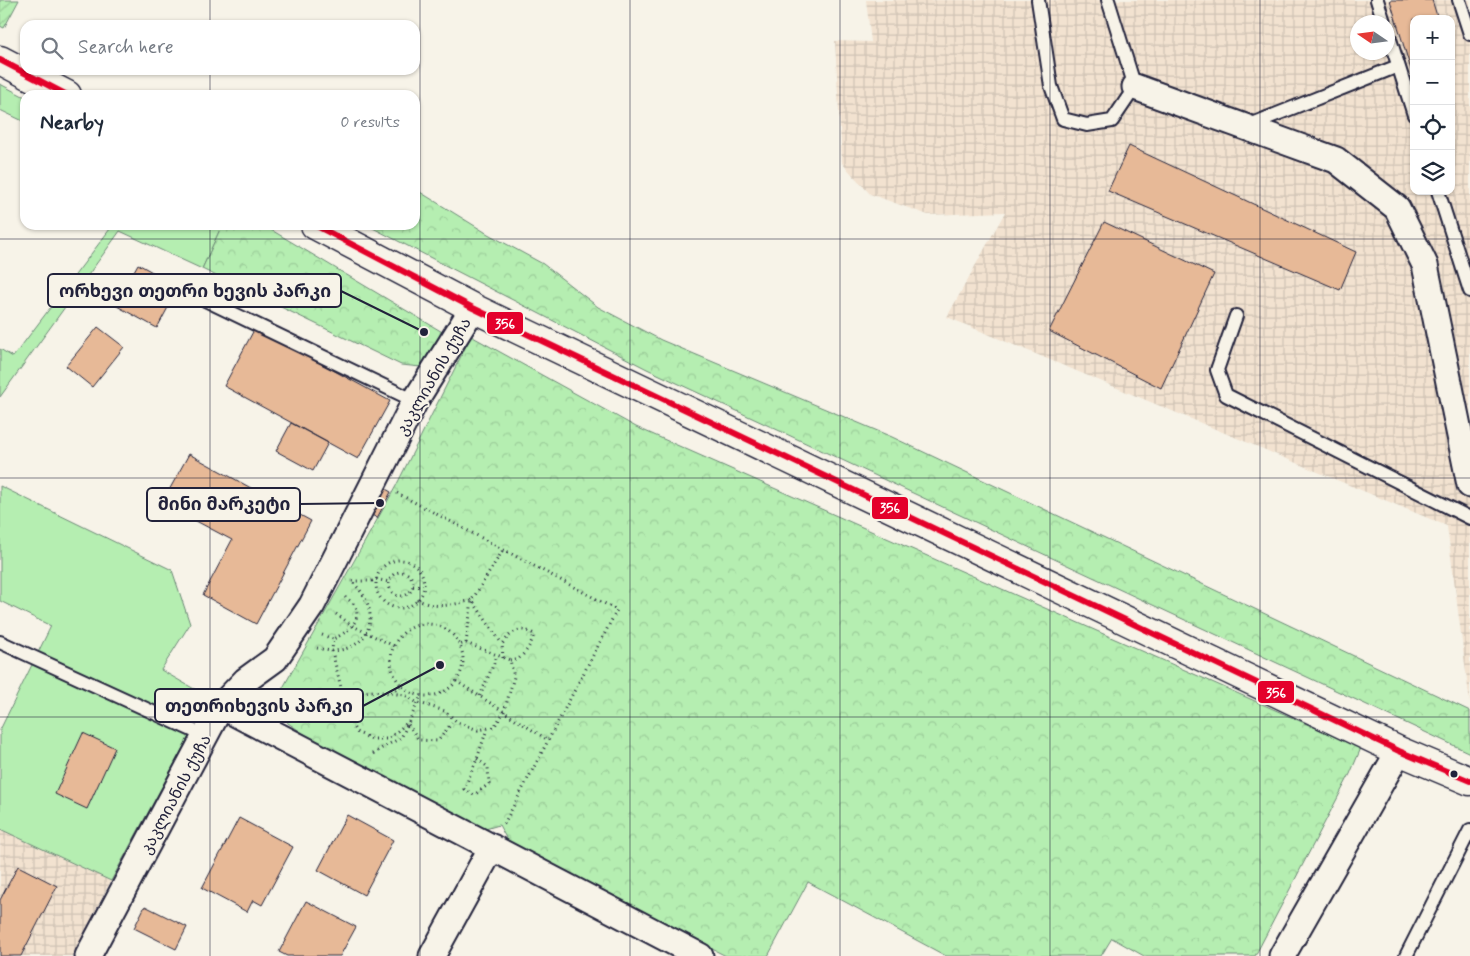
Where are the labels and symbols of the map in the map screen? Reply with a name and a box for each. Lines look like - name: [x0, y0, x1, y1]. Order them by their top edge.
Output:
- north arrow: [1350, 15, 1395, 60]
- callout: ორხევი თეთრი ხევის პარკი: [48, 274, 341, 307]
- text: ორხევი თეთრი ხევის პარკი: [59, 280, 331, 304]
- line badge: 356: [486, 311, 524, 335]
- street label: კაკლიანის ქუჩა: [392, 314, 477, 439]
- text: 356: [495, 315, 516, 333]
- callout: მინი მარკეტი: [147, 488, 300, 521]
- text: მინი მარკეტი: [158, 493, 290, 517]
- line badge: 356: [871, 496, 909, 520]
- text: 356: [880, 499, 901, 517]
- line badge: 356: [1257, 680, 1295, 704]
- text: 356: [1266, 684, 1287, 702]
- callout: თეთრიხევის პარკი: [155, 689, 363, 722]
- text: თეთრიხევის პარკი: [165, 695, 353, 719]
- street label: კაკლიანის ქუჩა: [136, 731, 217, 858]
- unlabelled marker: [1449, 769, 1459, 779]

